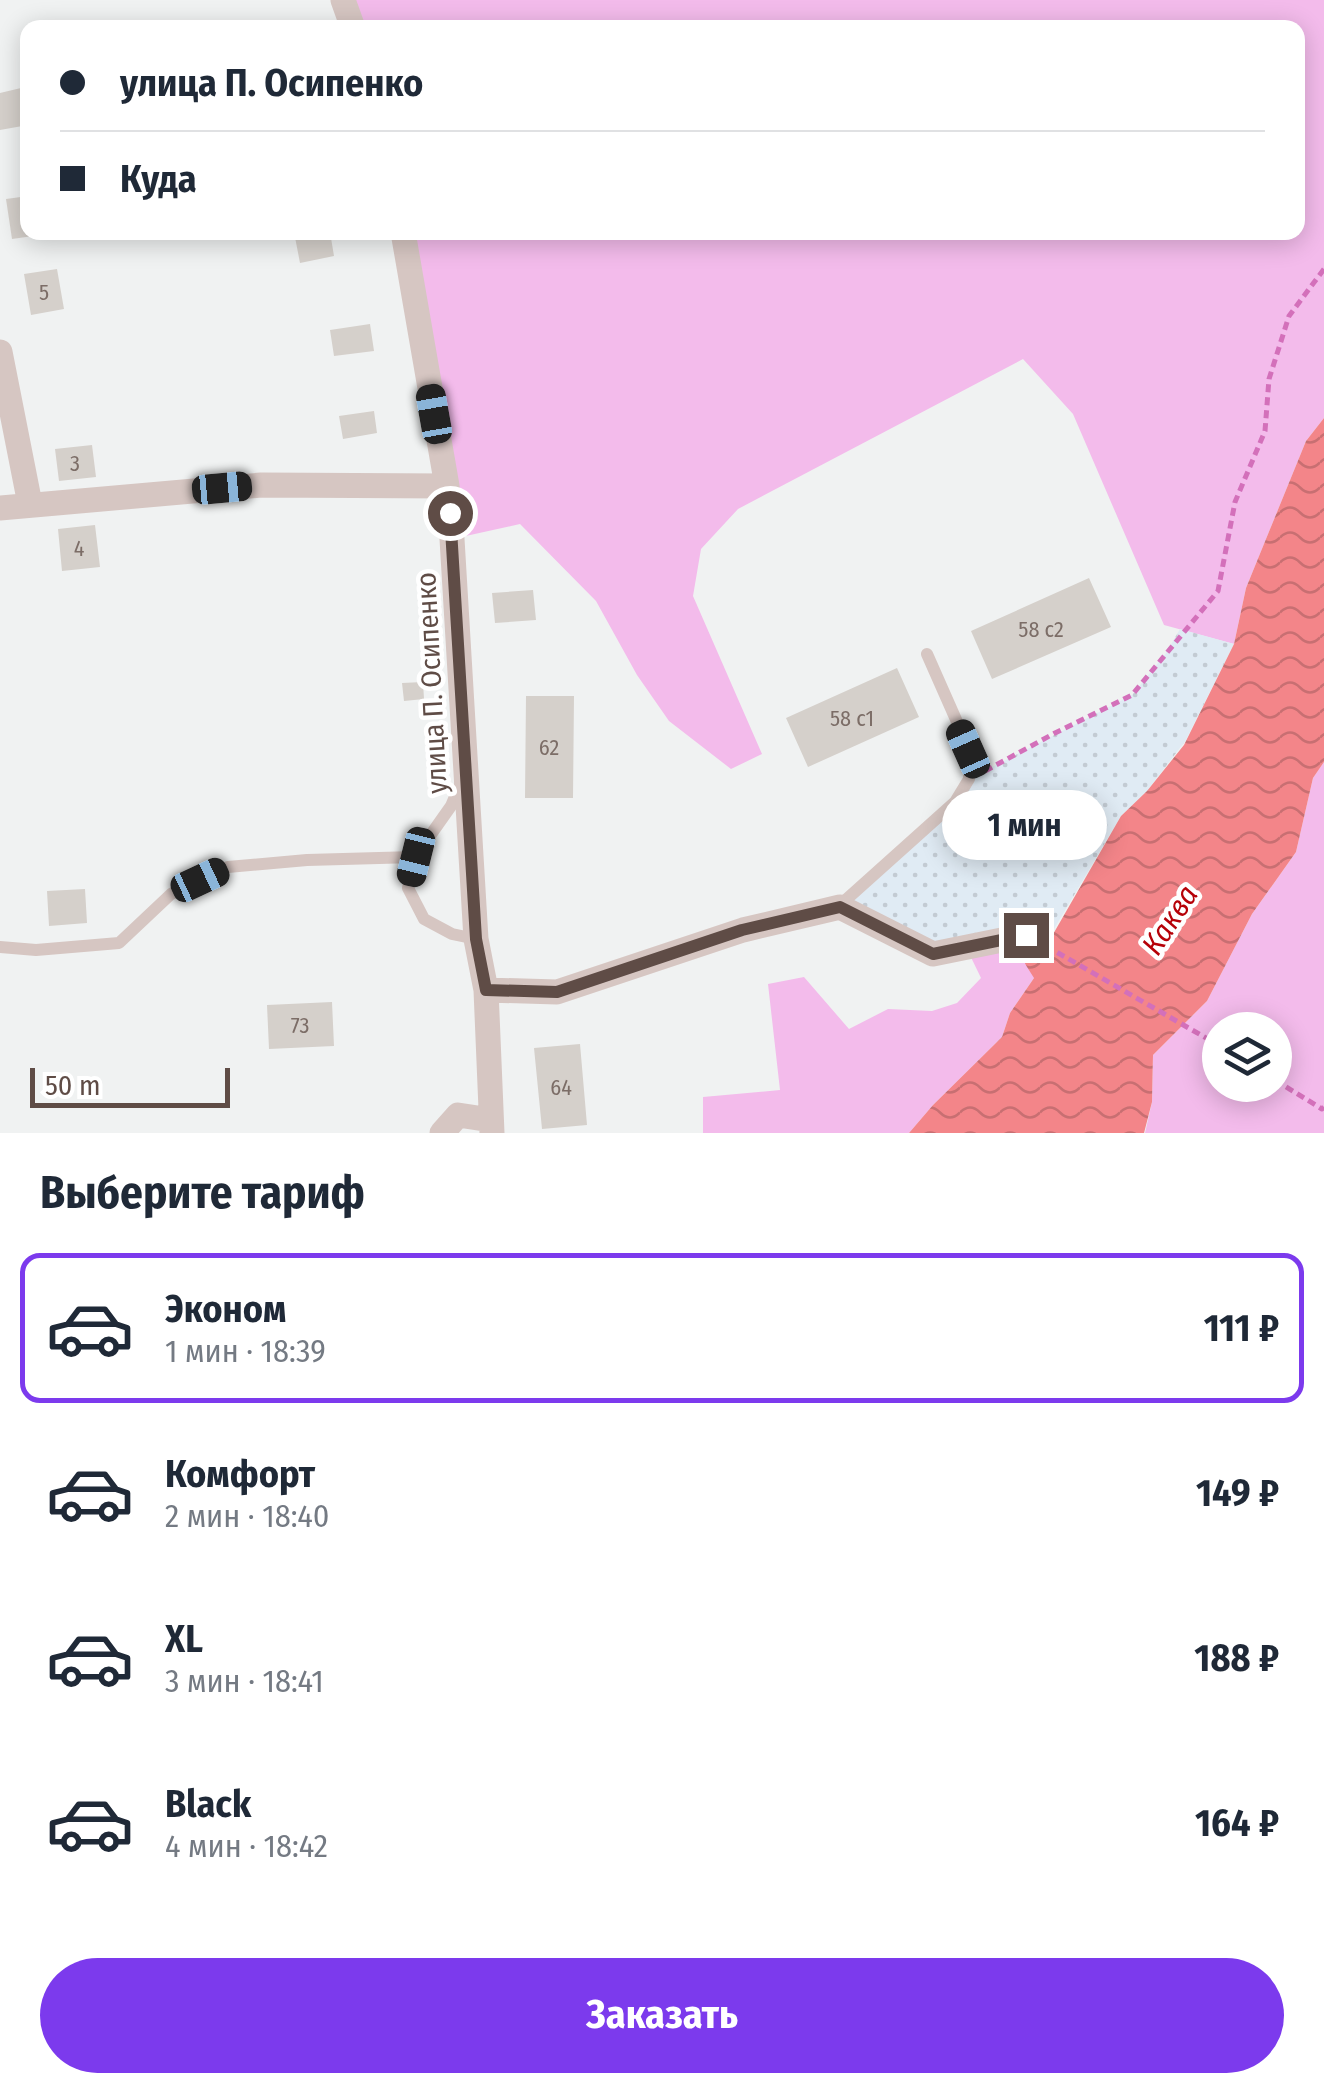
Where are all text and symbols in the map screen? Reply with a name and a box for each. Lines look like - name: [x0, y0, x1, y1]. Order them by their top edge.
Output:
- text: улица П. Осипенко: [120, 60, 423, 106]
- text: Куда: [120, 156, 197, 202]
- house number: 5: [39, 279, 49, 306]
- car: [414, 382, 454, 446]
- house number: 3: [70, 450, 80, 477]
- car: [191, 470, 253, 506]
- route start: [428, 491, 473, 536]
- house number: 4: [74, 535, 85, 562]
- street label: улица П. Осипенко: [409, 571, 454, 795]
- house number: 58 с2: [1018, 616, 1064, 643]
- house number: 58 с1: [830, 705, 874, 732]
- car: [942, 715, 994, 783]
- house number: 62: [539, 734, 559, 761]
- callout: 1 мин: [944, 790, 1108, 860]
- text: 1 мин: [988, 806, 1061, 844]
- car: [394, 824, 438, 890]
- car: [166, 854, 234, 906]
- water label: Каква: [1134, 878, 1206, 962]
- route end: [1004, 913, 1049, 958]
- house number: 73: [291, 1012, 309, 1039]
- map controls: [1202, 1012, 1292, 1102]
- button: layers: [1202, 1012, 1292, 1102]
- scale bar: [30, 1063, 230, 1108]
- text: 50 m: [45, 1069, 101, 1102]
- house number: 64: [550, 1074, 572, 1101]
- text: Выберите тариф: [40, 1166, 365, 1220]
- icon: car: [45, 1283, 135, 1373]
- text: Эконом: [165, 1286, 286, 1332]
- text: 111 ₽: [1204, 1305, 1279, 1351]
- text: 1 мин · 18:39: [165, 1332, 326, 1370]
- icon: car: [45, 1448, 135, 1538]
- text: Комфорт: [165, 1451, 315, 1497]
- text: 149 ₽: [1196, 1470, 1279, 1516]
- text: 2 мин · 18:40: [165, 1497, 329, 1535]
- icon: car: [45, 1613, 135, 1703]
- text: XL: [165, 1616, 203, 1662]
- text: 188 ₽: [1194, 1635, 1279, 1681]
- text: 3 мин · 18:41: [165, 1662, 324, 1700]
- icon: car: [45, 1778, 135, 1868]
- text: Black: [165, 1781, 251, 1827]
- text: 164 ₽: [1195, 1800, 1279, 1846]
- text: 4 мин · 18:42: [165, 1827, 328, 1865]
- button: Заказать: [40, 1958, 1284, 2073]

